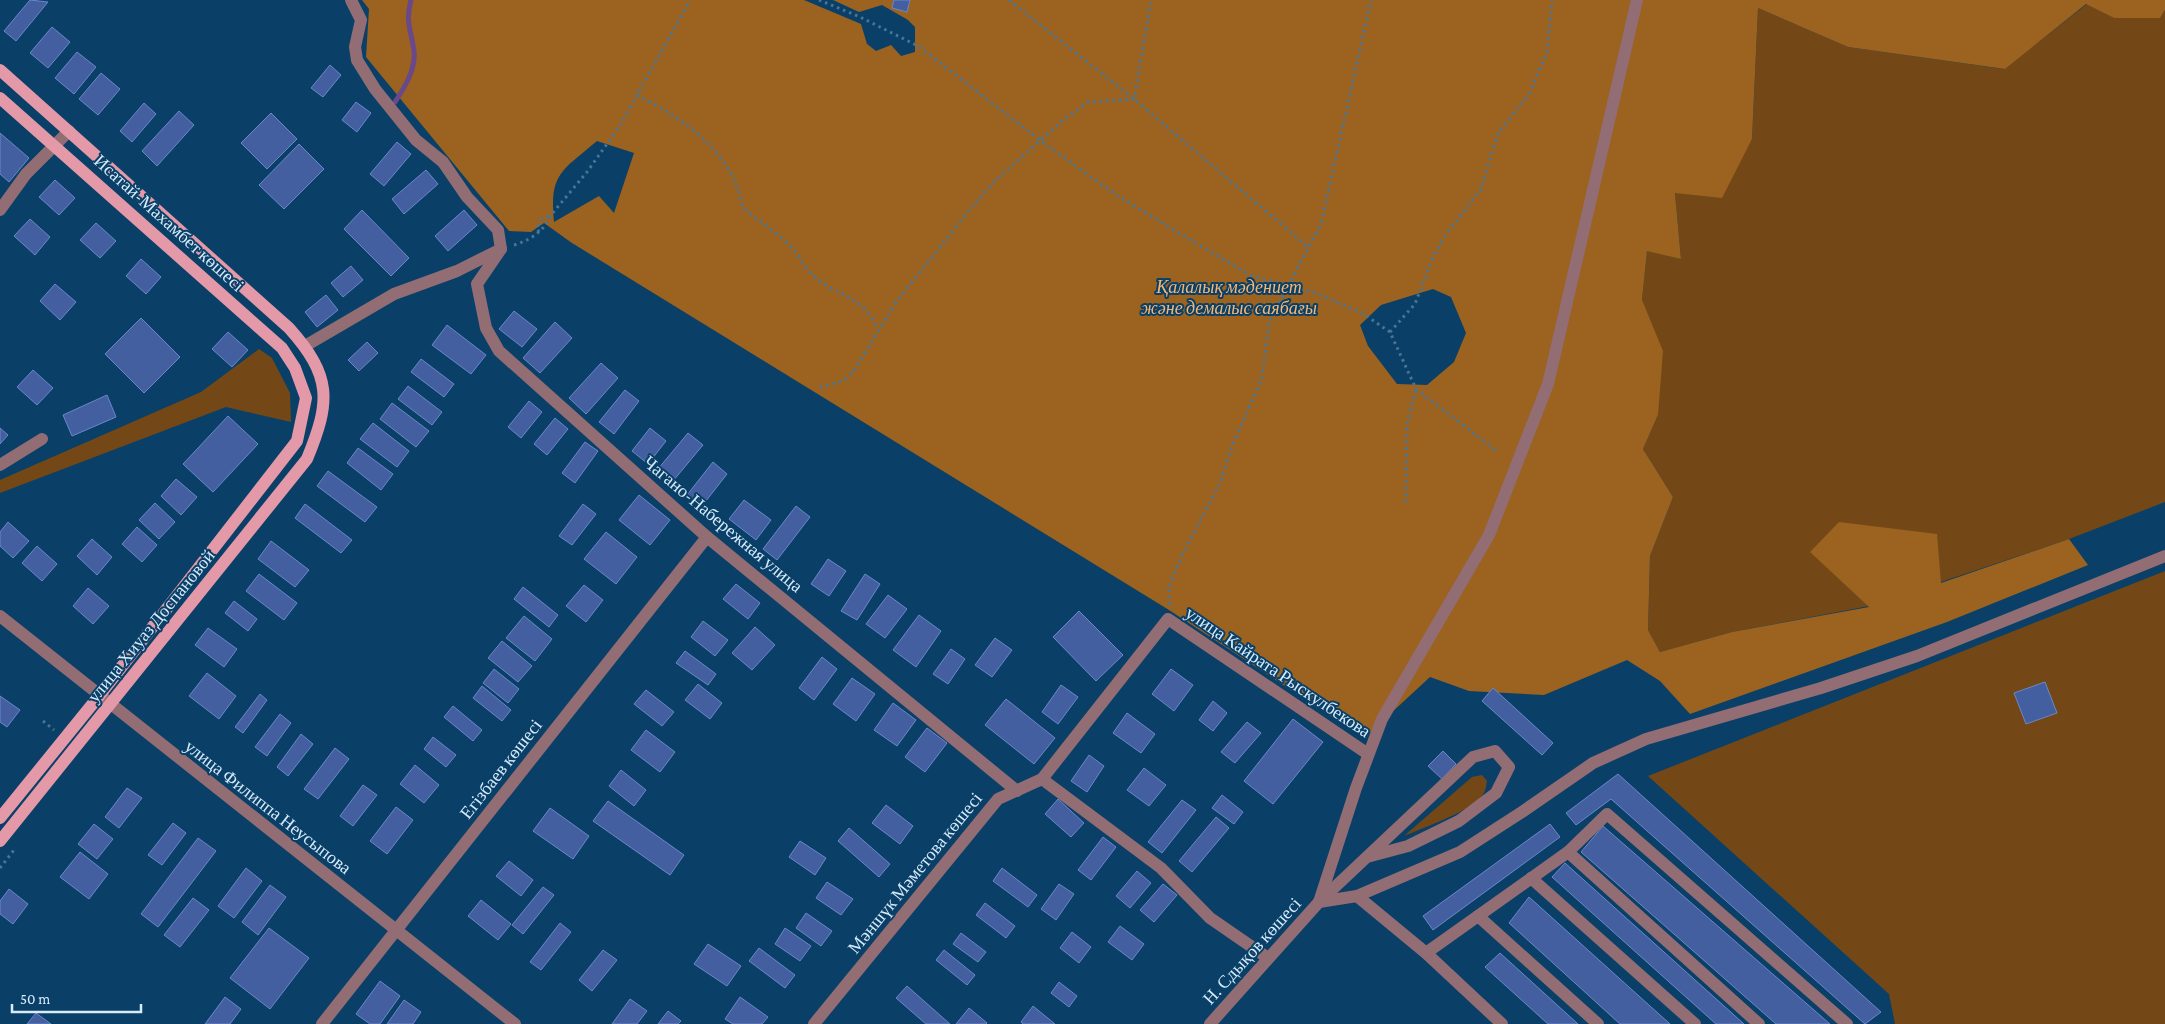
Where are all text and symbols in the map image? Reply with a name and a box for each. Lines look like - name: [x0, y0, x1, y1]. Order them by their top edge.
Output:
- street label: Исатай-Махамбет көшесі: [90, 151, 248, 295]
- park label: Қалалық мәдениет және демалыс саябағы: [1141, 277, 1317, 318]
- street label: Чагано-Набережная улица: [639, 452, 807, 596]
- street label: улица Хиуаз Доспановой: [83, 545, 219, 706]
- street label: улица Кайрата Рыскулбекова: [1182, 602, 1374, 742]
- street label: Егізбаев көшесі: [456, 715, 546, 823]
- street label: улица Филиппа Неусыпова: [181, 736, 355, 878]
- street label: Мәншүк Мәметова көшесі: [844, 788, 986, 958]
- street label: Н. Сдықов көшесі: [1199, 894, 1305, 1008]
- scale bar: [12, 982, 141, 1014]
- text: 50 m: [20, 991, 50, 1007]

